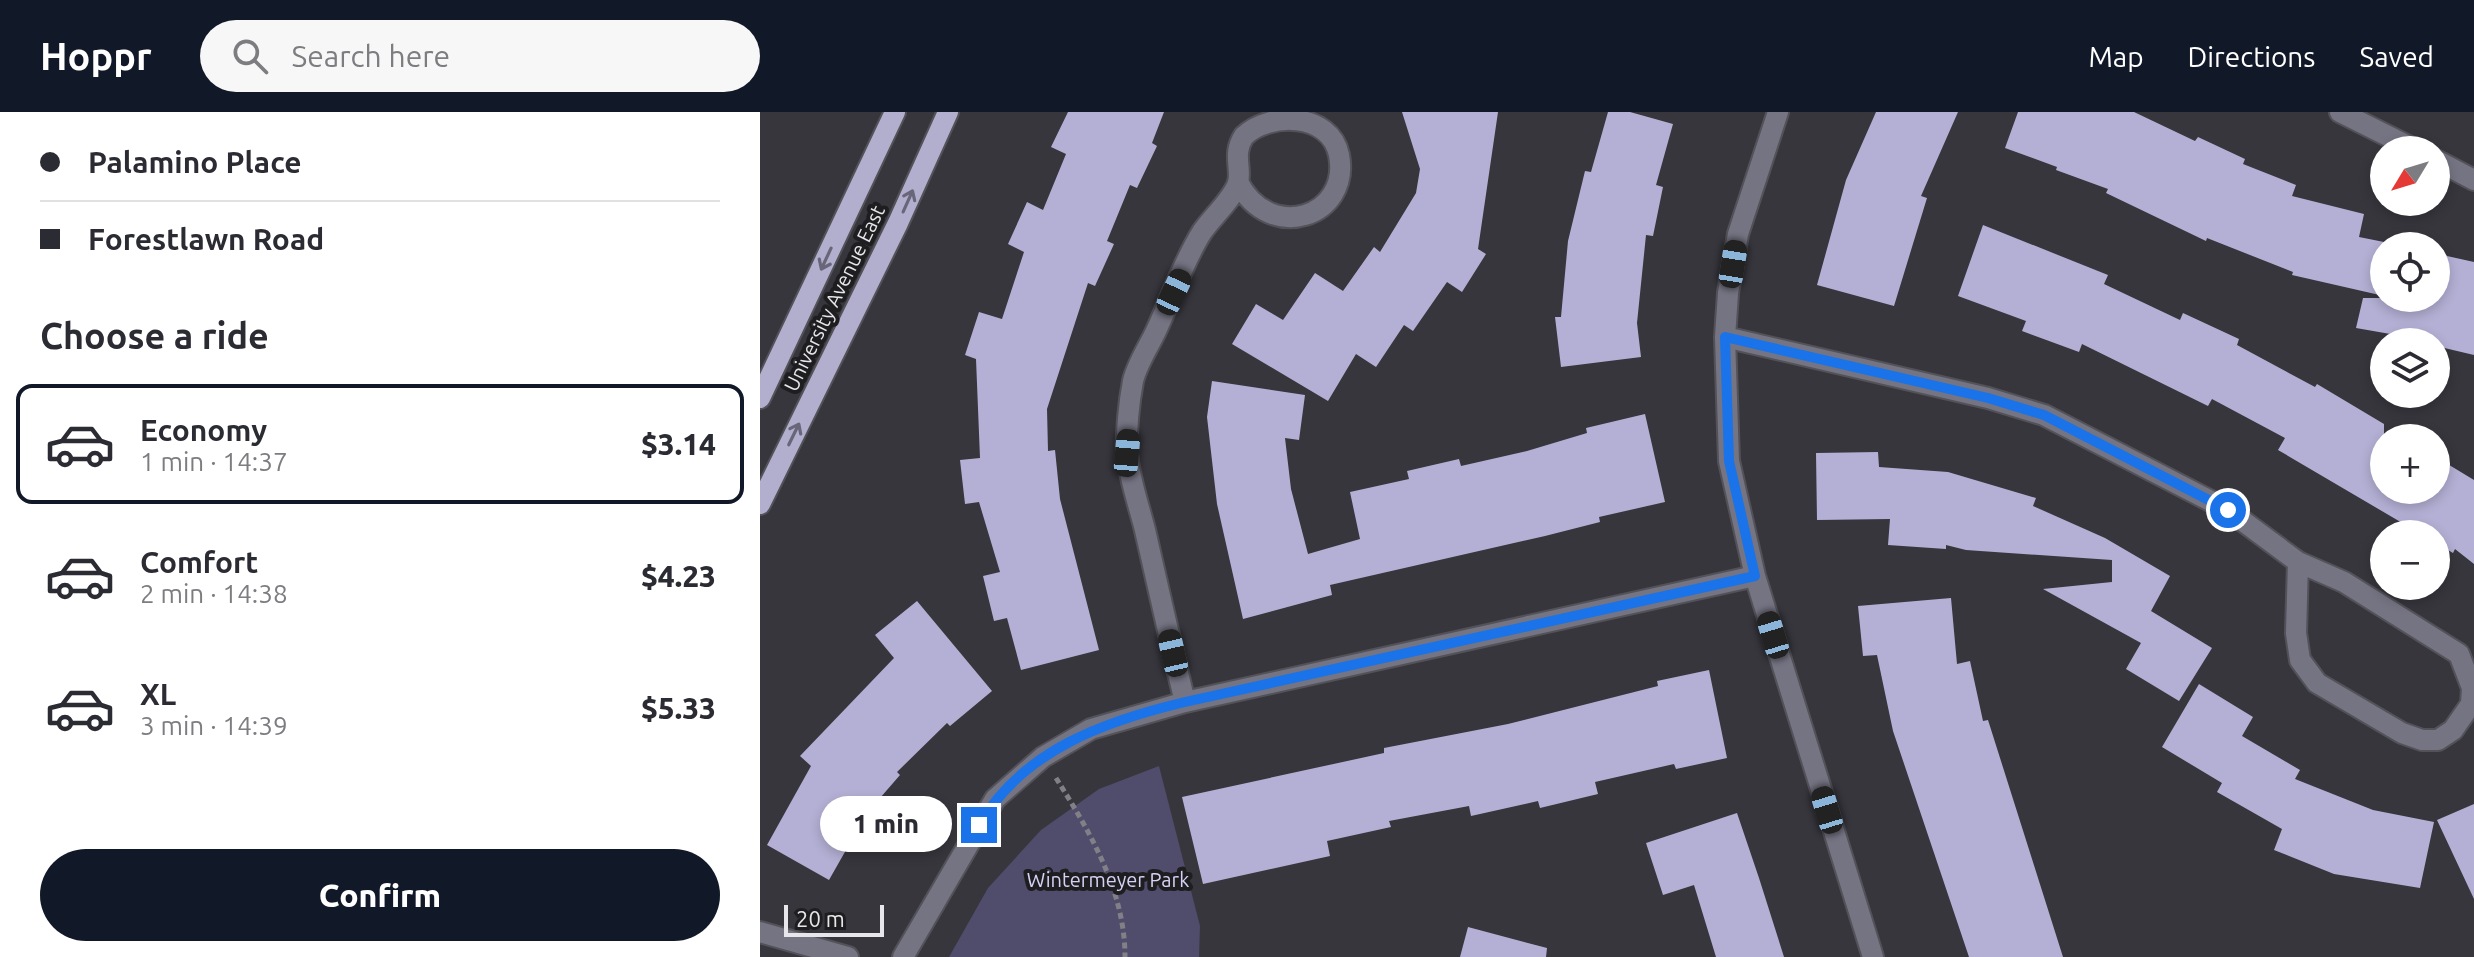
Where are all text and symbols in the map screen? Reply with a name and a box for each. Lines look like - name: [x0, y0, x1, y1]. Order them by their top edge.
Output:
- search box: [200, 20, 760, 92]
- icon: search: [228, 34, 272, 78]
- text: Hoppr: [40, 35, 152, 77]
- text: Search here: [292, 39, 450, 73]
- text: Map: [2088, 41, 2144, 72]
- text: Directions: [2188, 41, 2315, 72]
- text: Saved: [2359, 41, 2434, 72]
- north arrow: [2370, 136, 2450, 216]
- map controls: [2370, 136, 2450, 600]
- text: Palamino Place: [88, 145, 302, 179]
- one-way arrow: [902, 189, 917, 214]
- street label: University Avenue East: [779, 201, 889, 395]
- text: Forestlawn Road: [88, 222, 324, 256]
- button: locate: [2370, 232, 2450, 312]
- car: [1717, 238, 1749, 290]
- one-way arrow: [818, 246, 833, 270]
- car: [1153, 265, 1195, 319]
- text: Choose a ride: [40, 315, 269, 356]
- button: layers: [2370, 328, 2450, 408]
- icon: car: [44, 408, 116, 480]
- text: Economy: [140, 413, 267, 447]
- one-way arrow: [787, 423, 803, 447]
- button: +: [2370, 424, 2450, 504]
- text: $3.14: [641, 427, 716, 461]
- car: [1113, 428, 1141, 478]
- text: 1 min · 14:37: [140, 447, 288, 476]
- route start: [2210, 492, 2246, 528]
- button: −: [2370, 520, 2450, 600]
- icon: car: [44, 540, 116, 612]
- text: Comfort: [140, 545, 258, 579]
- text: $4.23: [641, 559, 716, 593]
- text: 2 min · 14:38: [140, 579, 288, 608]
- car: [1755, 609, 1791, 661]
- car: [1156, 627, 1190, 679]
- icon: car: [44, 672, 116, 744]
- text: XL: [140, 677, 176, 711]
- text: $5.33: [641, 691, 716, 725]
- text: 3 min · 14:39: [140, 711, 288, 740]
- car: [1809, 784, 1845, 836]
- callout: 1 min: [819, 797, 951, 853]
- route end: [961, 807, 997, 843]
- text: 1 min: [853, 809, 919, 838]
- button: Confirm: [40, 849, 720, 941]
- park label: Wintermeyer Park: [1027, 868, 1189, 891]
- scale bar: [784, 901, 884, 937]
- text: 20 m: [796, 906, 845, 931]

